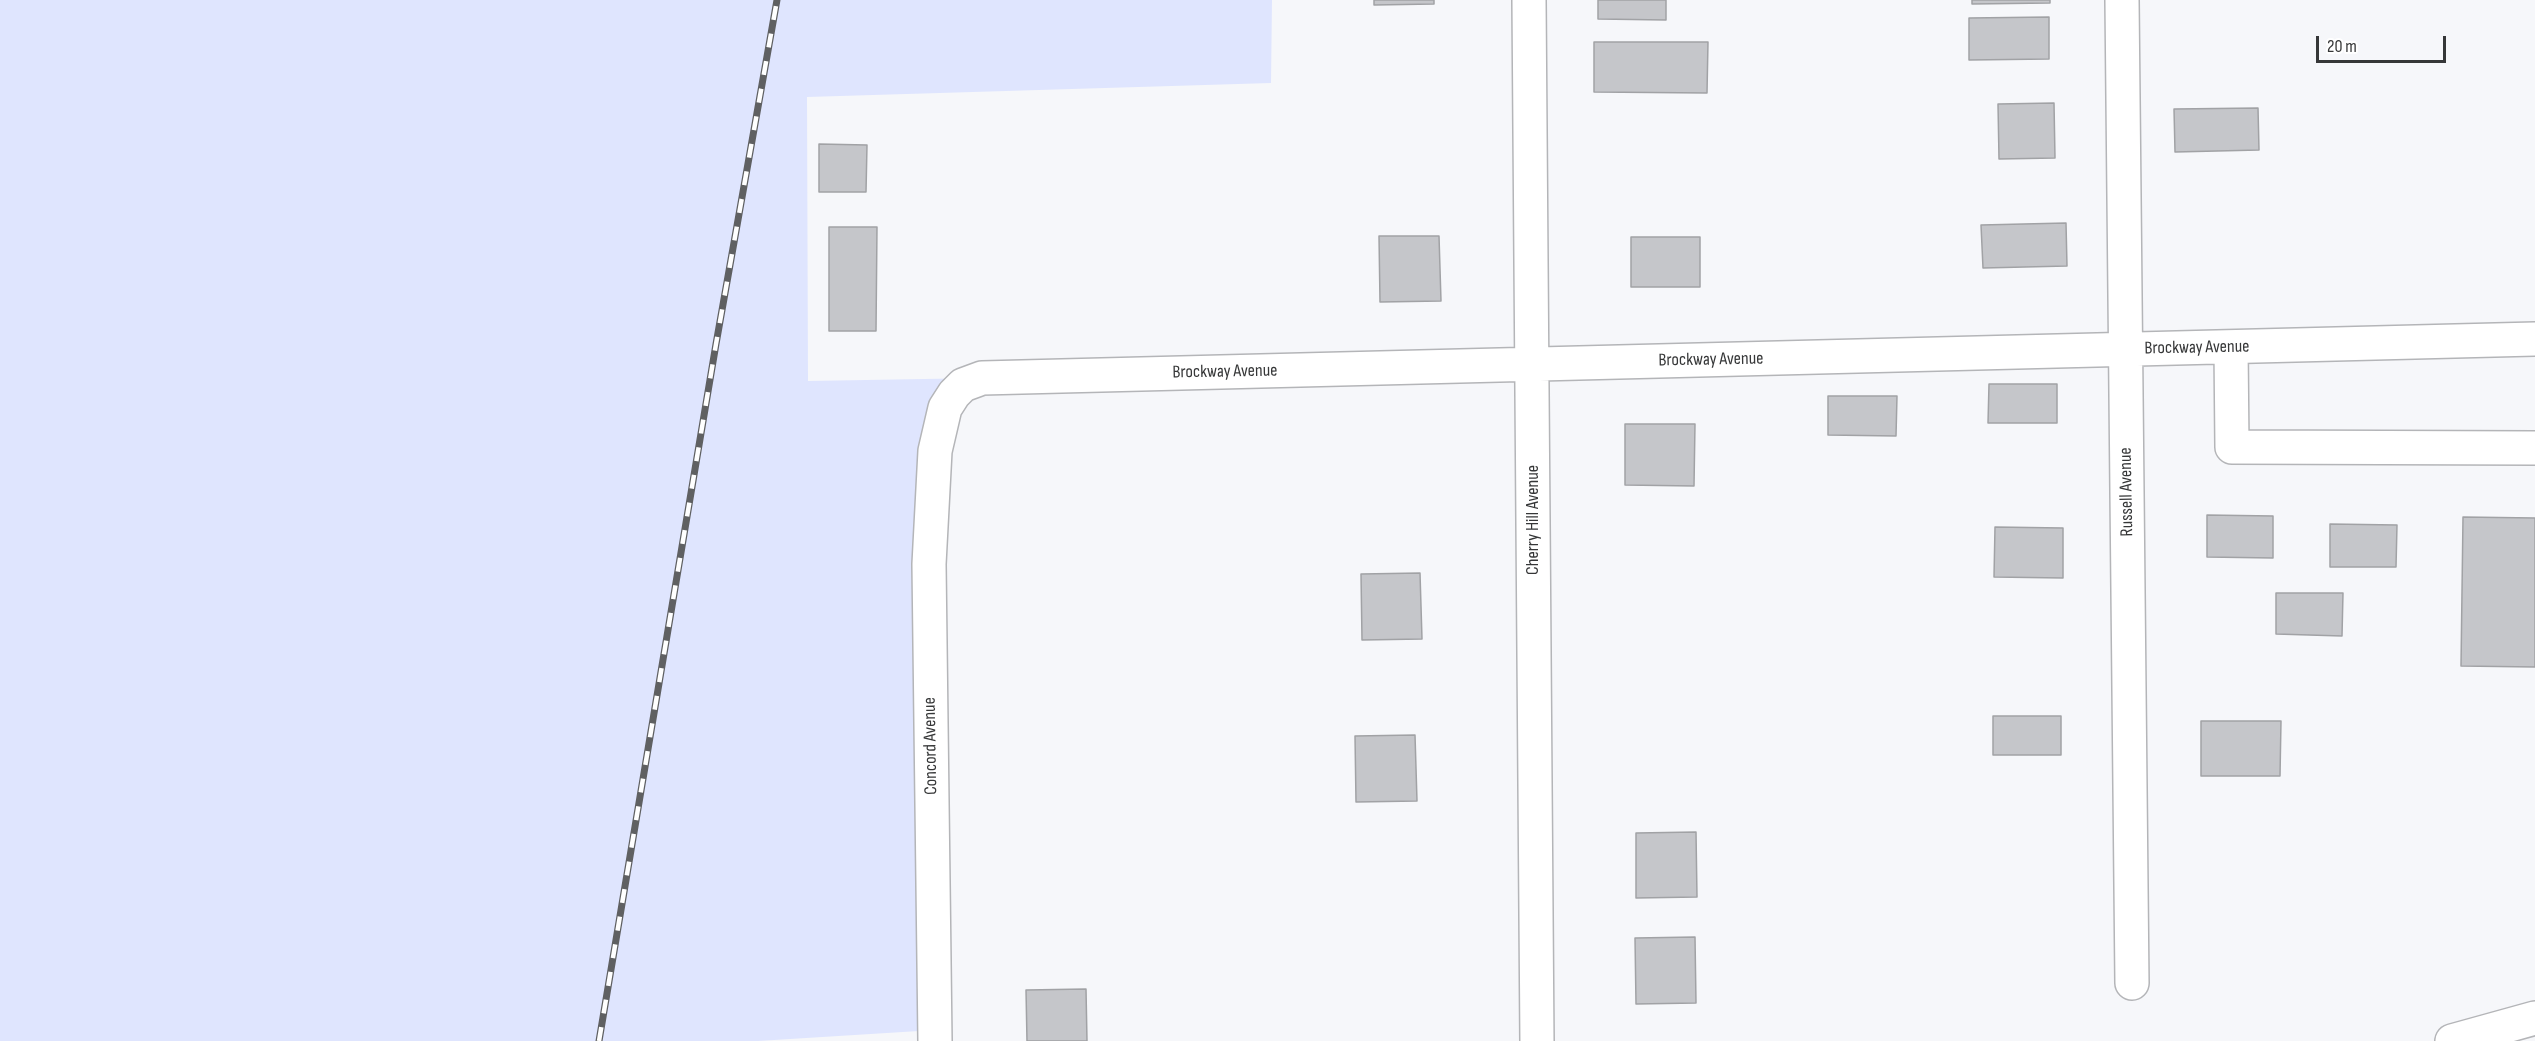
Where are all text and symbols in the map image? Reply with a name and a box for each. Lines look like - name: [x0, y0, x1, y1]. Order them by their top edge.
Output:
- scale bar: [2319, 24, 2450, 62]
- text: 20 m: [2327, 36, 2357, 57]
- street label: Brockway Avenue: [2144, 336, 2250, 360]
- street label: Brockway Avenue: [1658, 348, 1764, 372]
- street label: Brockway Avenue: [1172, 360, 1278, 384]
- street label: Russell Avenue: [2115, 447, 2139, 537]
- street label: Cherry Hill Avenue: [1522, 465, 1544, 575]
- street label: Concord Avenue: [919, 697, 943, 795]

